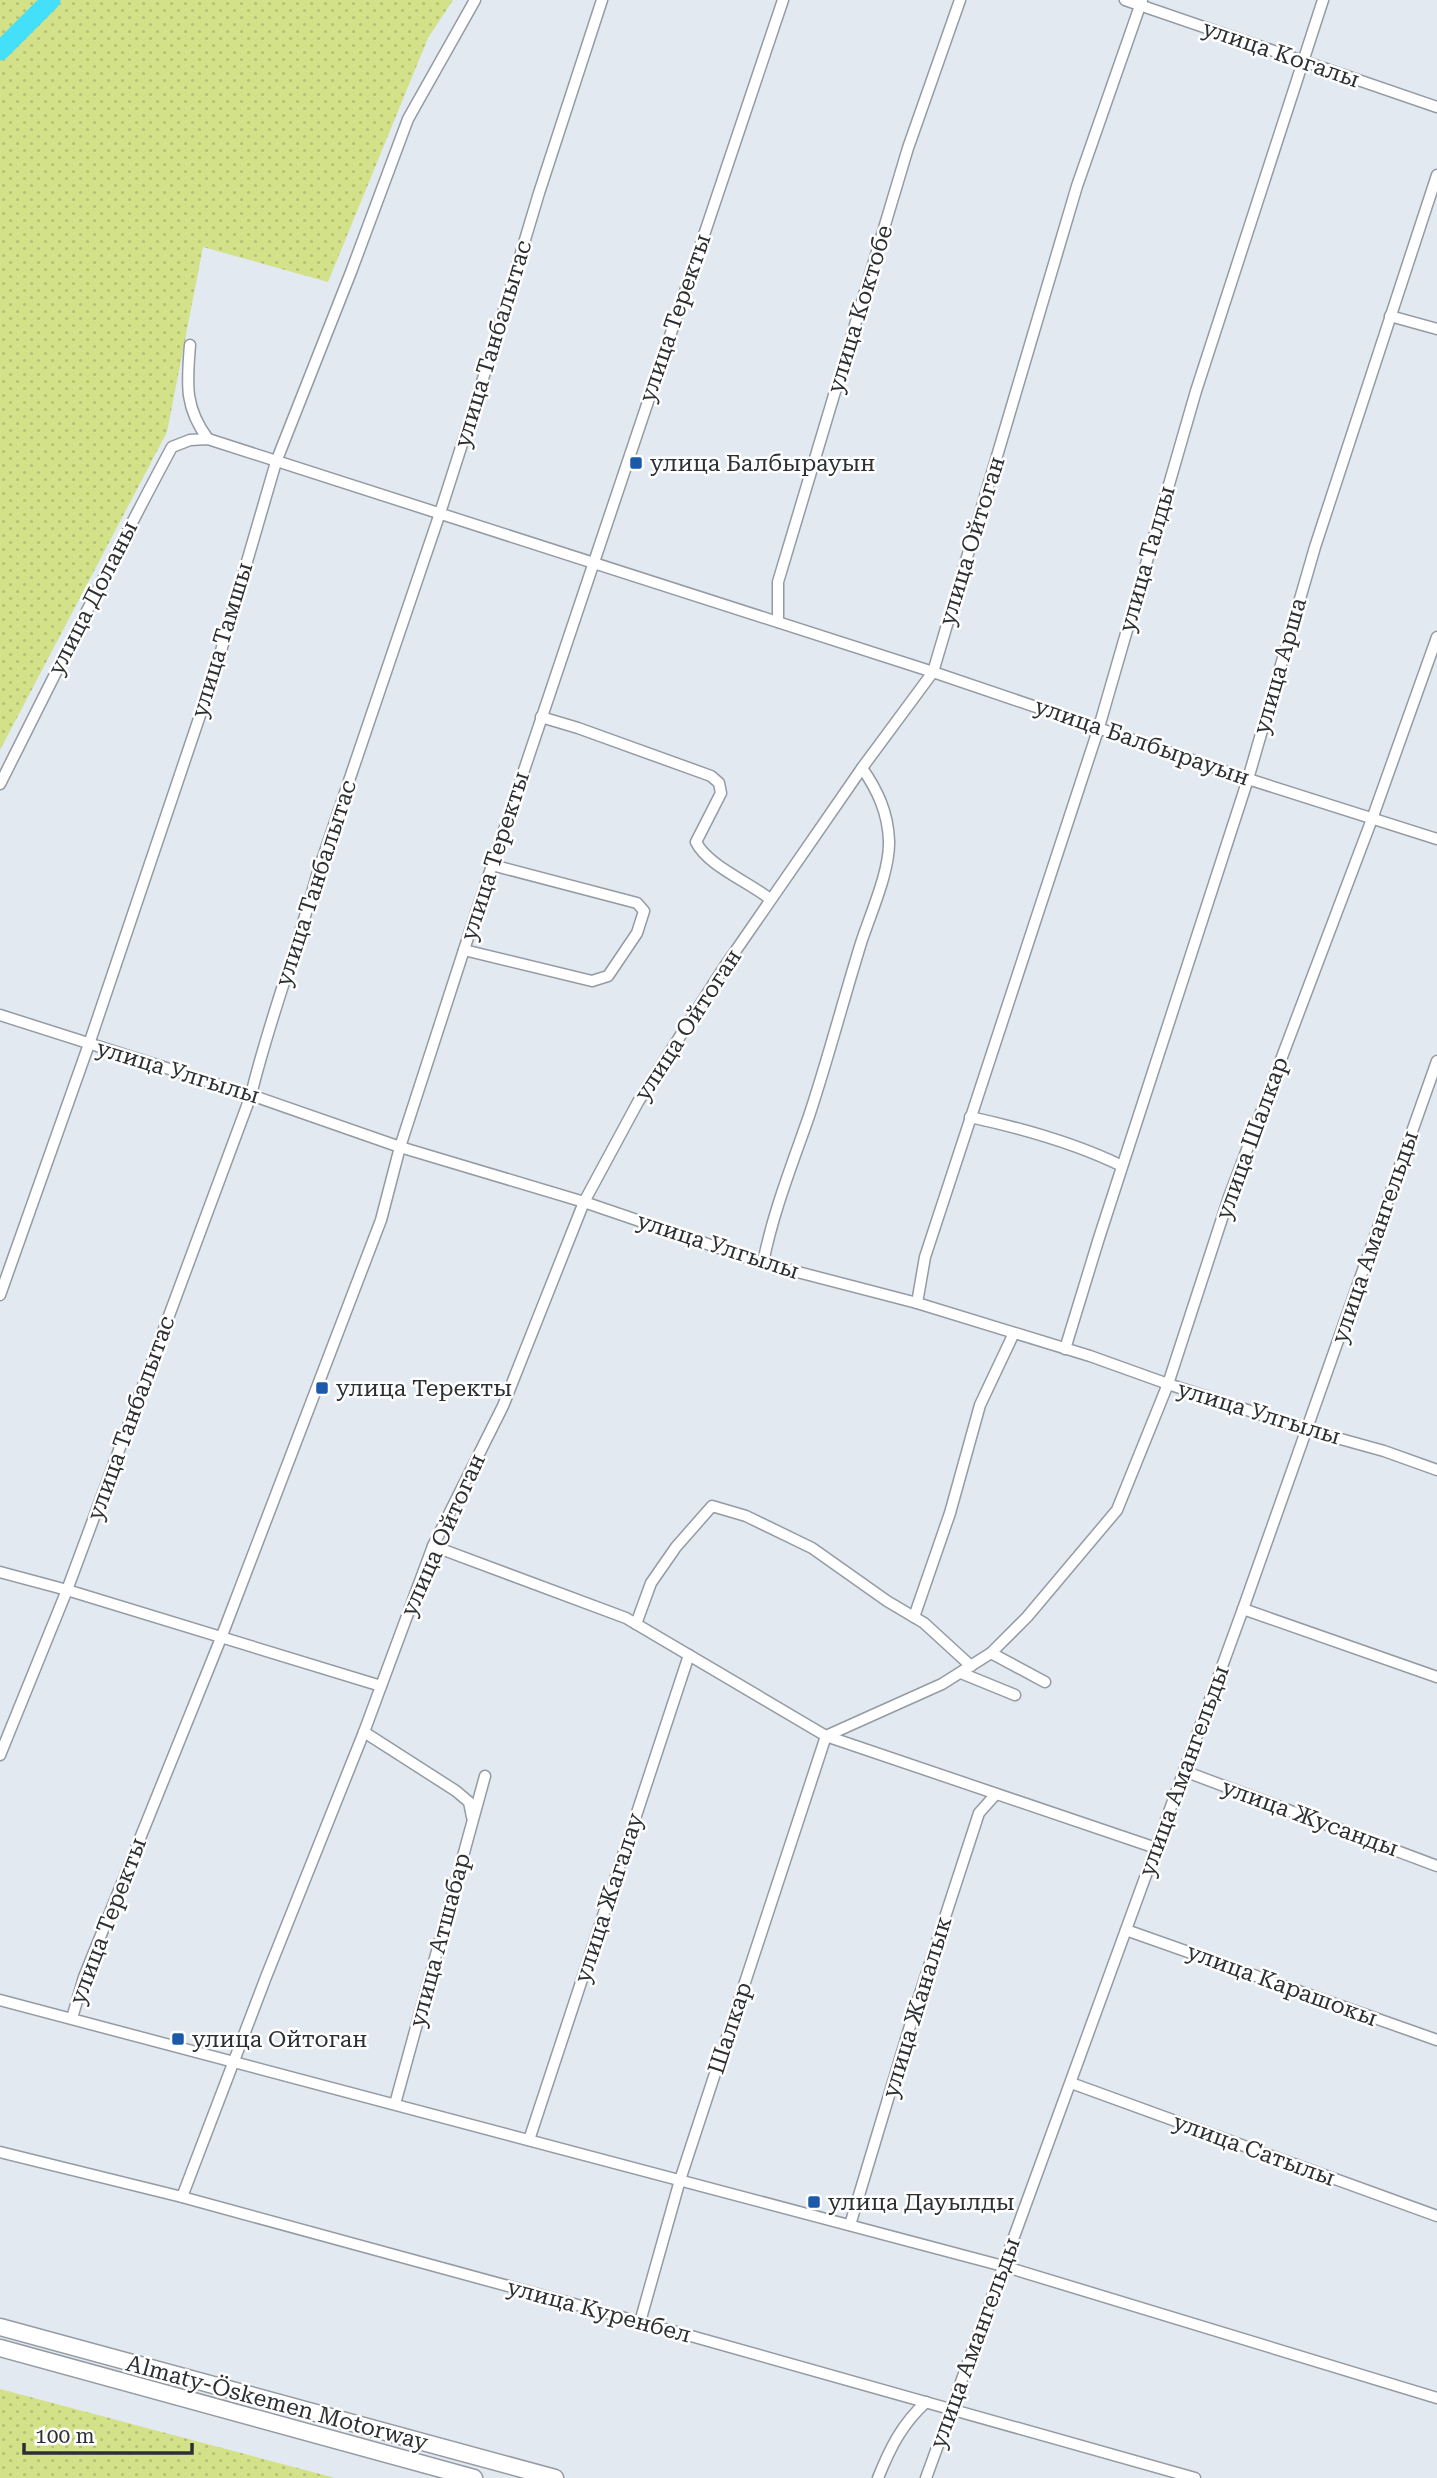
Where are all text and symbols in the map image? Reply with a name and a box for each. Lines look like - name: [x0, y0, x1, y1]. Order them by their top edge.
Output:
- street label: улица Когалы: [1199, 15, 1363, 93]
- street label: улица Коктобе: [822, 222, 898, 396]
- street label: улица Теректы: [634, 230, 716, 406]
- street label: улица Танбалытас: [449, 237, 537, 451]
- place label: улица Балбырауын: [650, 450, 875, 477]
- street label: улица Ойтоган: [933, 453, 1011, 629]
- marker: улица Балбырауын: [628, 455, 644, 471]
- street label: улица Талды: [1113, 483, 1181, 635]
- street label: улица Доланы: [43, 517, 143, 679]
- street label: улица Тамшы: [186, 559, 258, 721]
- street label: улица Арша: [1248, 594, 1312, 737]
- street label: улица Балбырауын: [1031, 693, 1253, 791]
- street label: улица Теректы: [455, 768, 535, 944]
- street label: улица Танбалытас: [270, 776, 362, 990]
- street label: улица Ойтоган: [629, 944, 747, 1106]
- street label: улица Улгылы: [93, 1034, 263, 1110]
- street label: улица Шалкар: [1210, 1053, 1294, 1223]
- street label: улица Амангельды: [1326, 1127, 1424, 1347]
- street label: улица Улгылы: [634, 1207, 802, 1285]
- street label: улица Танбалытас: [82, 1312, 181, 1524]
- place label: улица Теректы: [336, 1375, 512, 1402]
- street label: улица Улгылы: [1174, 1375, 1344, 1451]
- marker: улица Теректы: [314, 1380, 330, 1396]
- street label: улица Ойтоган: [395, 1449, 491, 1621]
- street label: улица Амангельды: [1133, 1662, 1235, 1880]
- street label: улица Жусанды: [1218, 1774, 1402, 1862]
- street label: улица Жагалау: [569, 1810, 649, 1986]
- street label: улица Теректы: [64, 1834, 152, 2008]
- street label: улица Атшабар: [404, 1850, 476, 2030]
- street label: улица Жаналык: [877, 1913, 958, 2101]
- street label: улица Карашокы: [1183, 1938, 1381, 2032]
- street label: Шалкар: [702, 1979, 758, 2077]
- place label: улица Ойтоган: [192, 2026, 367, 2053]
- marker: улица Ойтоган: [170, 2031, 186, 2047]
- street label: улица Сатылы: [1169, 2108, 1339, 2192]
- place label: улица Дауылды: [828, 2189, 1015, 2216]
- marker: улица Дауылды: [806, 2194, 822, 2210]
- street label: улица Амангельды: [924, 2234, 1026, 2452]
- street label: улица Куренбел: [504, 2273, 694, 2349]
- street label: Almaty-Öskemen Motorway: [123, 2350, 431, 2456]
- scale bar: [24, 2412, 192, 2456]
- text: 100 m: [35, 2424, 95, 2448]

